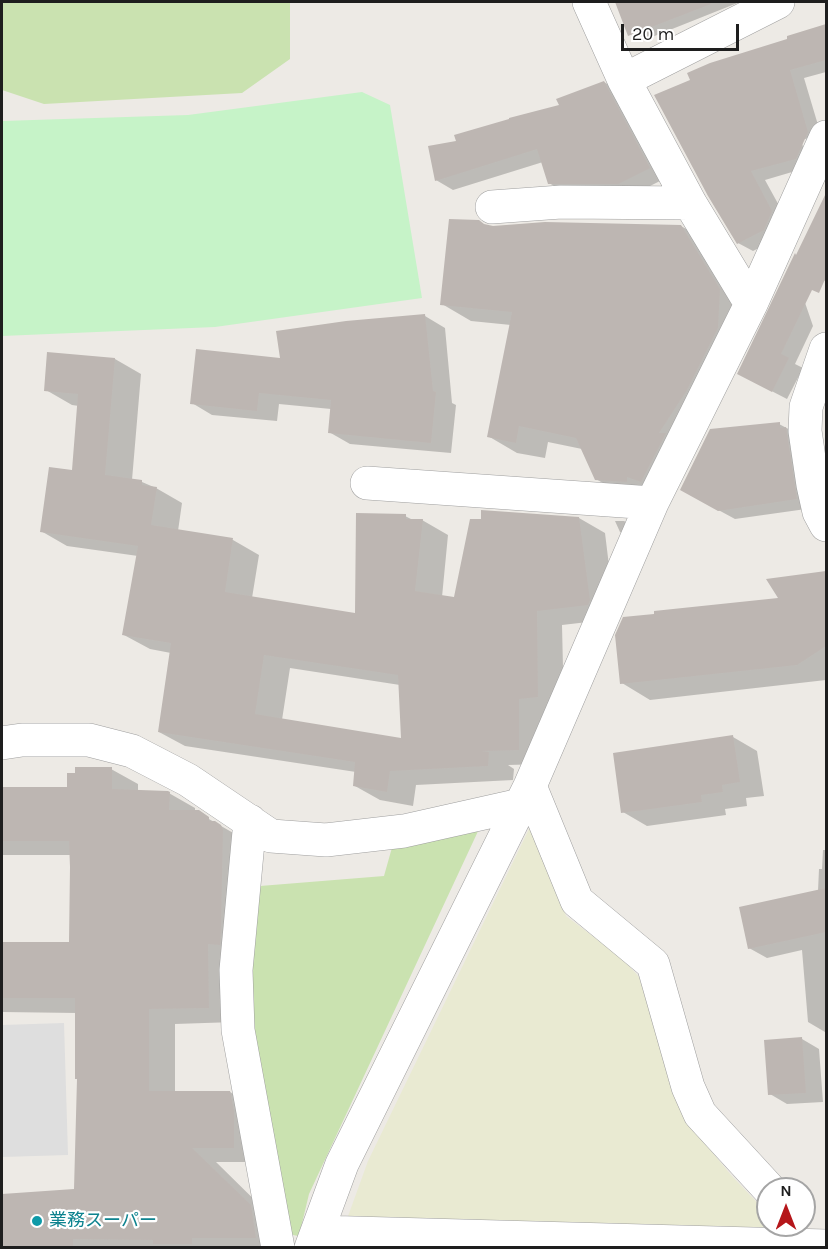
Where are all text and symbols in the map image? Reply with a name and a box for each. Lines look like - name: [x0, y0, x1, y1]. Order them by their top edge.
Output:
- scale bar: [624, 12, 742, 50]
- text: 20 m: [632, 23, 674, 45]
- north arrow: [756, 1177, 816, 1237]
- text: N: [780, 1181, 792, 1200]
- place label: 業務スーパー: [49, 1210, 157, 1232]
- marker: 業務スーパー: [30, 1214, 44, 1228]

